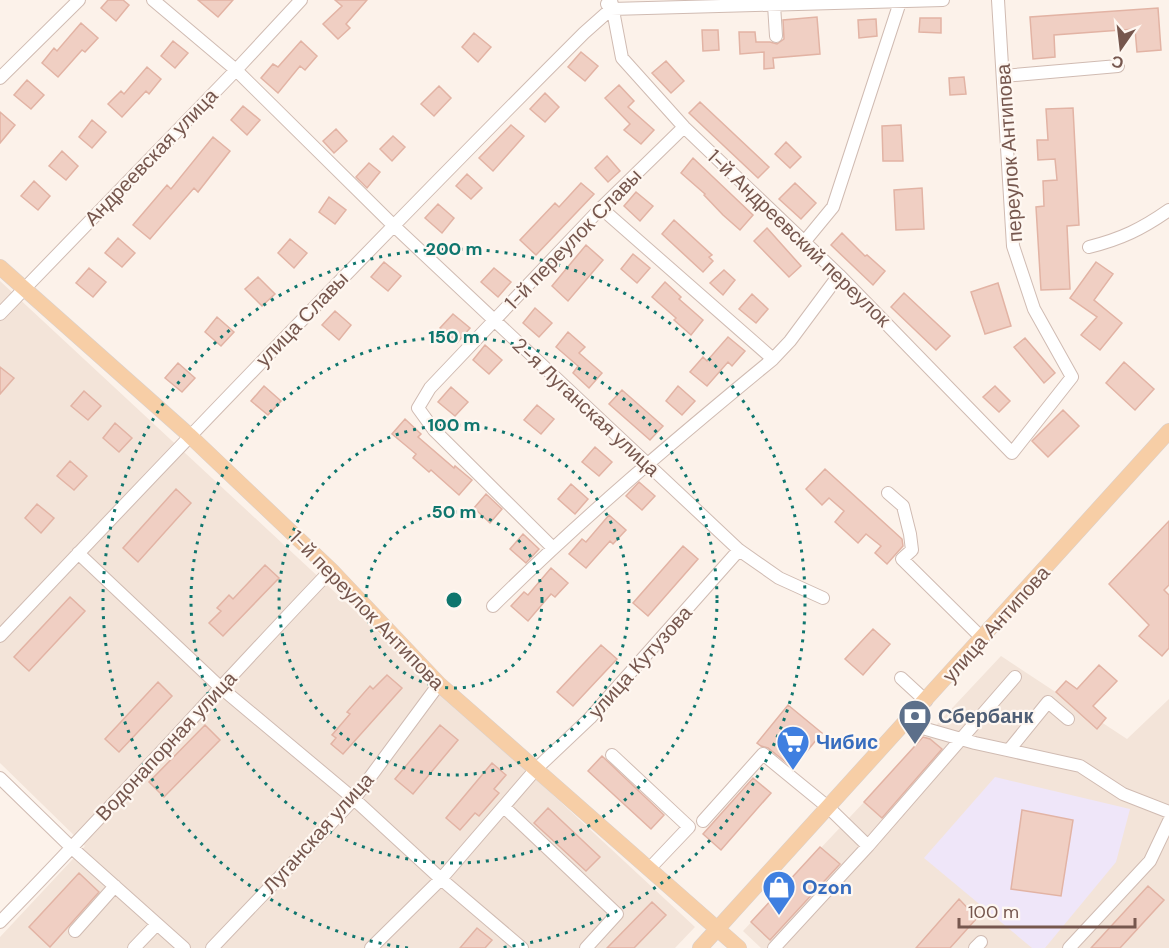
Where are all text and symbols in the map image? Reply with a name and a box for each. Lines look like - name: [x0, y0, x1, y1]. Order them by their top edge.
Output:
- north arrow: [1091, 18, 1151, 78]
- text: С: [1109, 50, 1126, 74]
- street label: переулок Антипова: [990, 62, 1028, 243]
- street label: Андреевская улица: [79, 82, 224, 231]
- street label: 1-й Андреевский переулок: [702, 144, 896, 333]
- street label: 1-й переулок Славы: [499, 163, 647, 315]
- text: 200 m: [426, 237, 482, 261]
- street label: улица Славы: [250, 266, 354, 372]
- text: 150 m: [428, 325, 480, 349]
- street label: 2-я Луганская улица: [507, 332, 666, 483]
- text: 100 m: [427, 413, 481, 437]
- text: 50 m: [431, 500, 477, 524]
- street label: 1-й переулок Антипова: [284, 525, 451, 696]
- street label: улица Антипова: [937, 559, 1056, 688]
- centre of rings: [444, 590, 464, 610]
- street label: улица Кутузова: [583, 600, 698, 724]
- street label: Водонапорная улица: [90, 665, 243, 826]
- bank icon: Сбербанк: [897, 698, 933, 745]
- place label: Сбербанк: [938, 703, 1034, 729]
- supermarket icon: Чибис: [775, 724, 811, 771]
- place label: Чибис: [816, 729, 878, 755]
- street label: Луганская улица: [257, 767, 380, 899]
- shop icon: Ozon: [761, 869, 797, 916]
- place label: Ozon: [802, 874, 852, 900]
- scale bar: [959, 891, 1134, 929]
- text: 100 m: [968, 900, 1019, 924]

